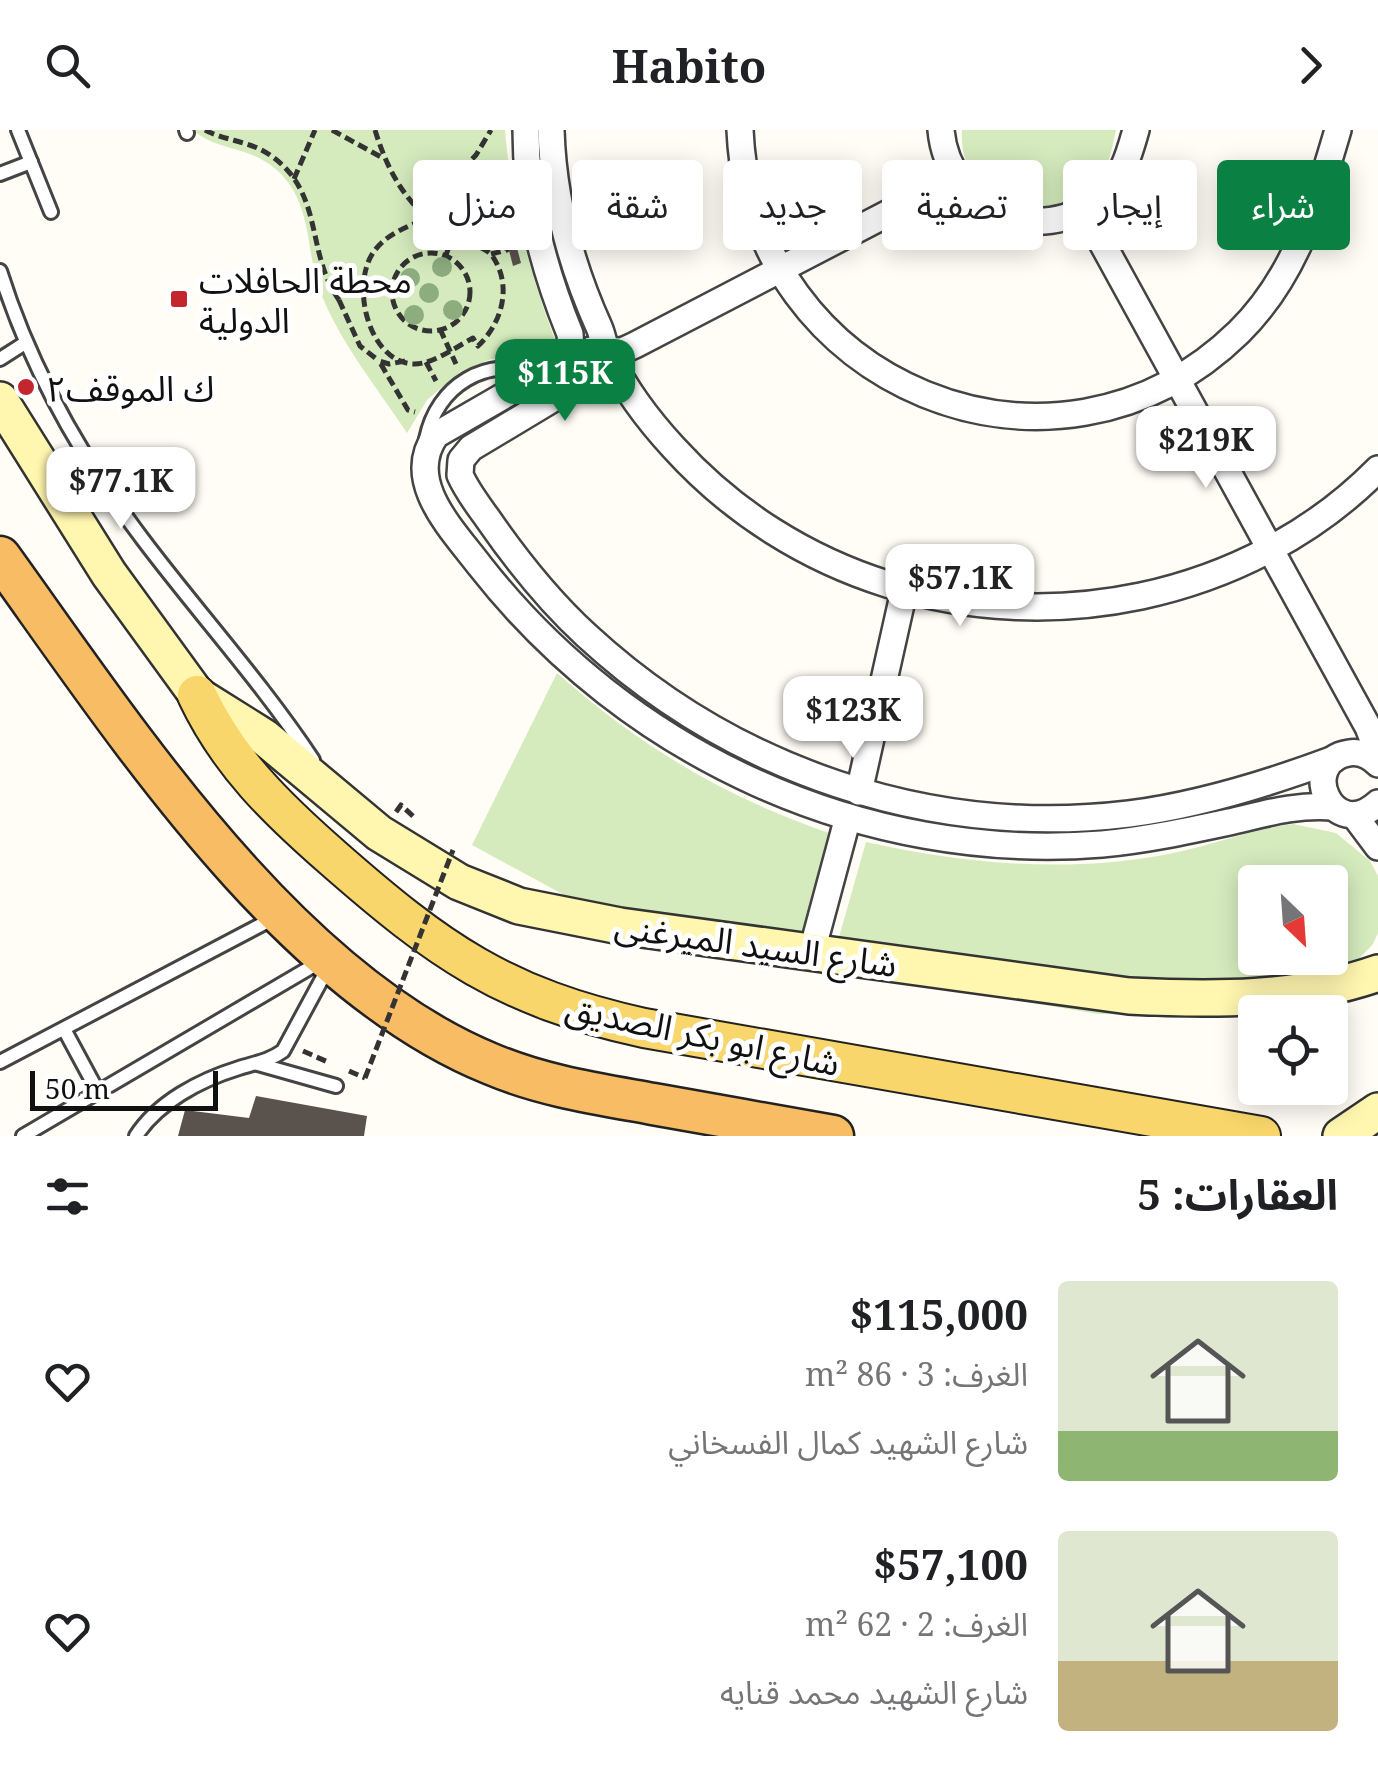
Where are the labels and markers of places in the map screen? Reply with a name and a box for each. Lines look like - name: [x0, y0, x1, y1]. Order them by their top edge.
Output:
- place label: محطة الحافلات الدولية: [199, 256, 412, 343]
- marker: محطة الحافلات الدولية: [168, 288, 190, 310]
- pin: $115K: [495, 339, 635, 424]
- place label: ك الموقف٢: [46, 364, 214, 411]
- marker: ك الموقف٢: [15, 376, 37, 398]
- pin: $219K: [1136, 406, 1276, 491]
- pin: $77.1K: [40, 447, 202, 532]
- pin: $57.1K: [879, 544, 1041, 629]
- pin: $123K: [783, 676, 923, 761]

